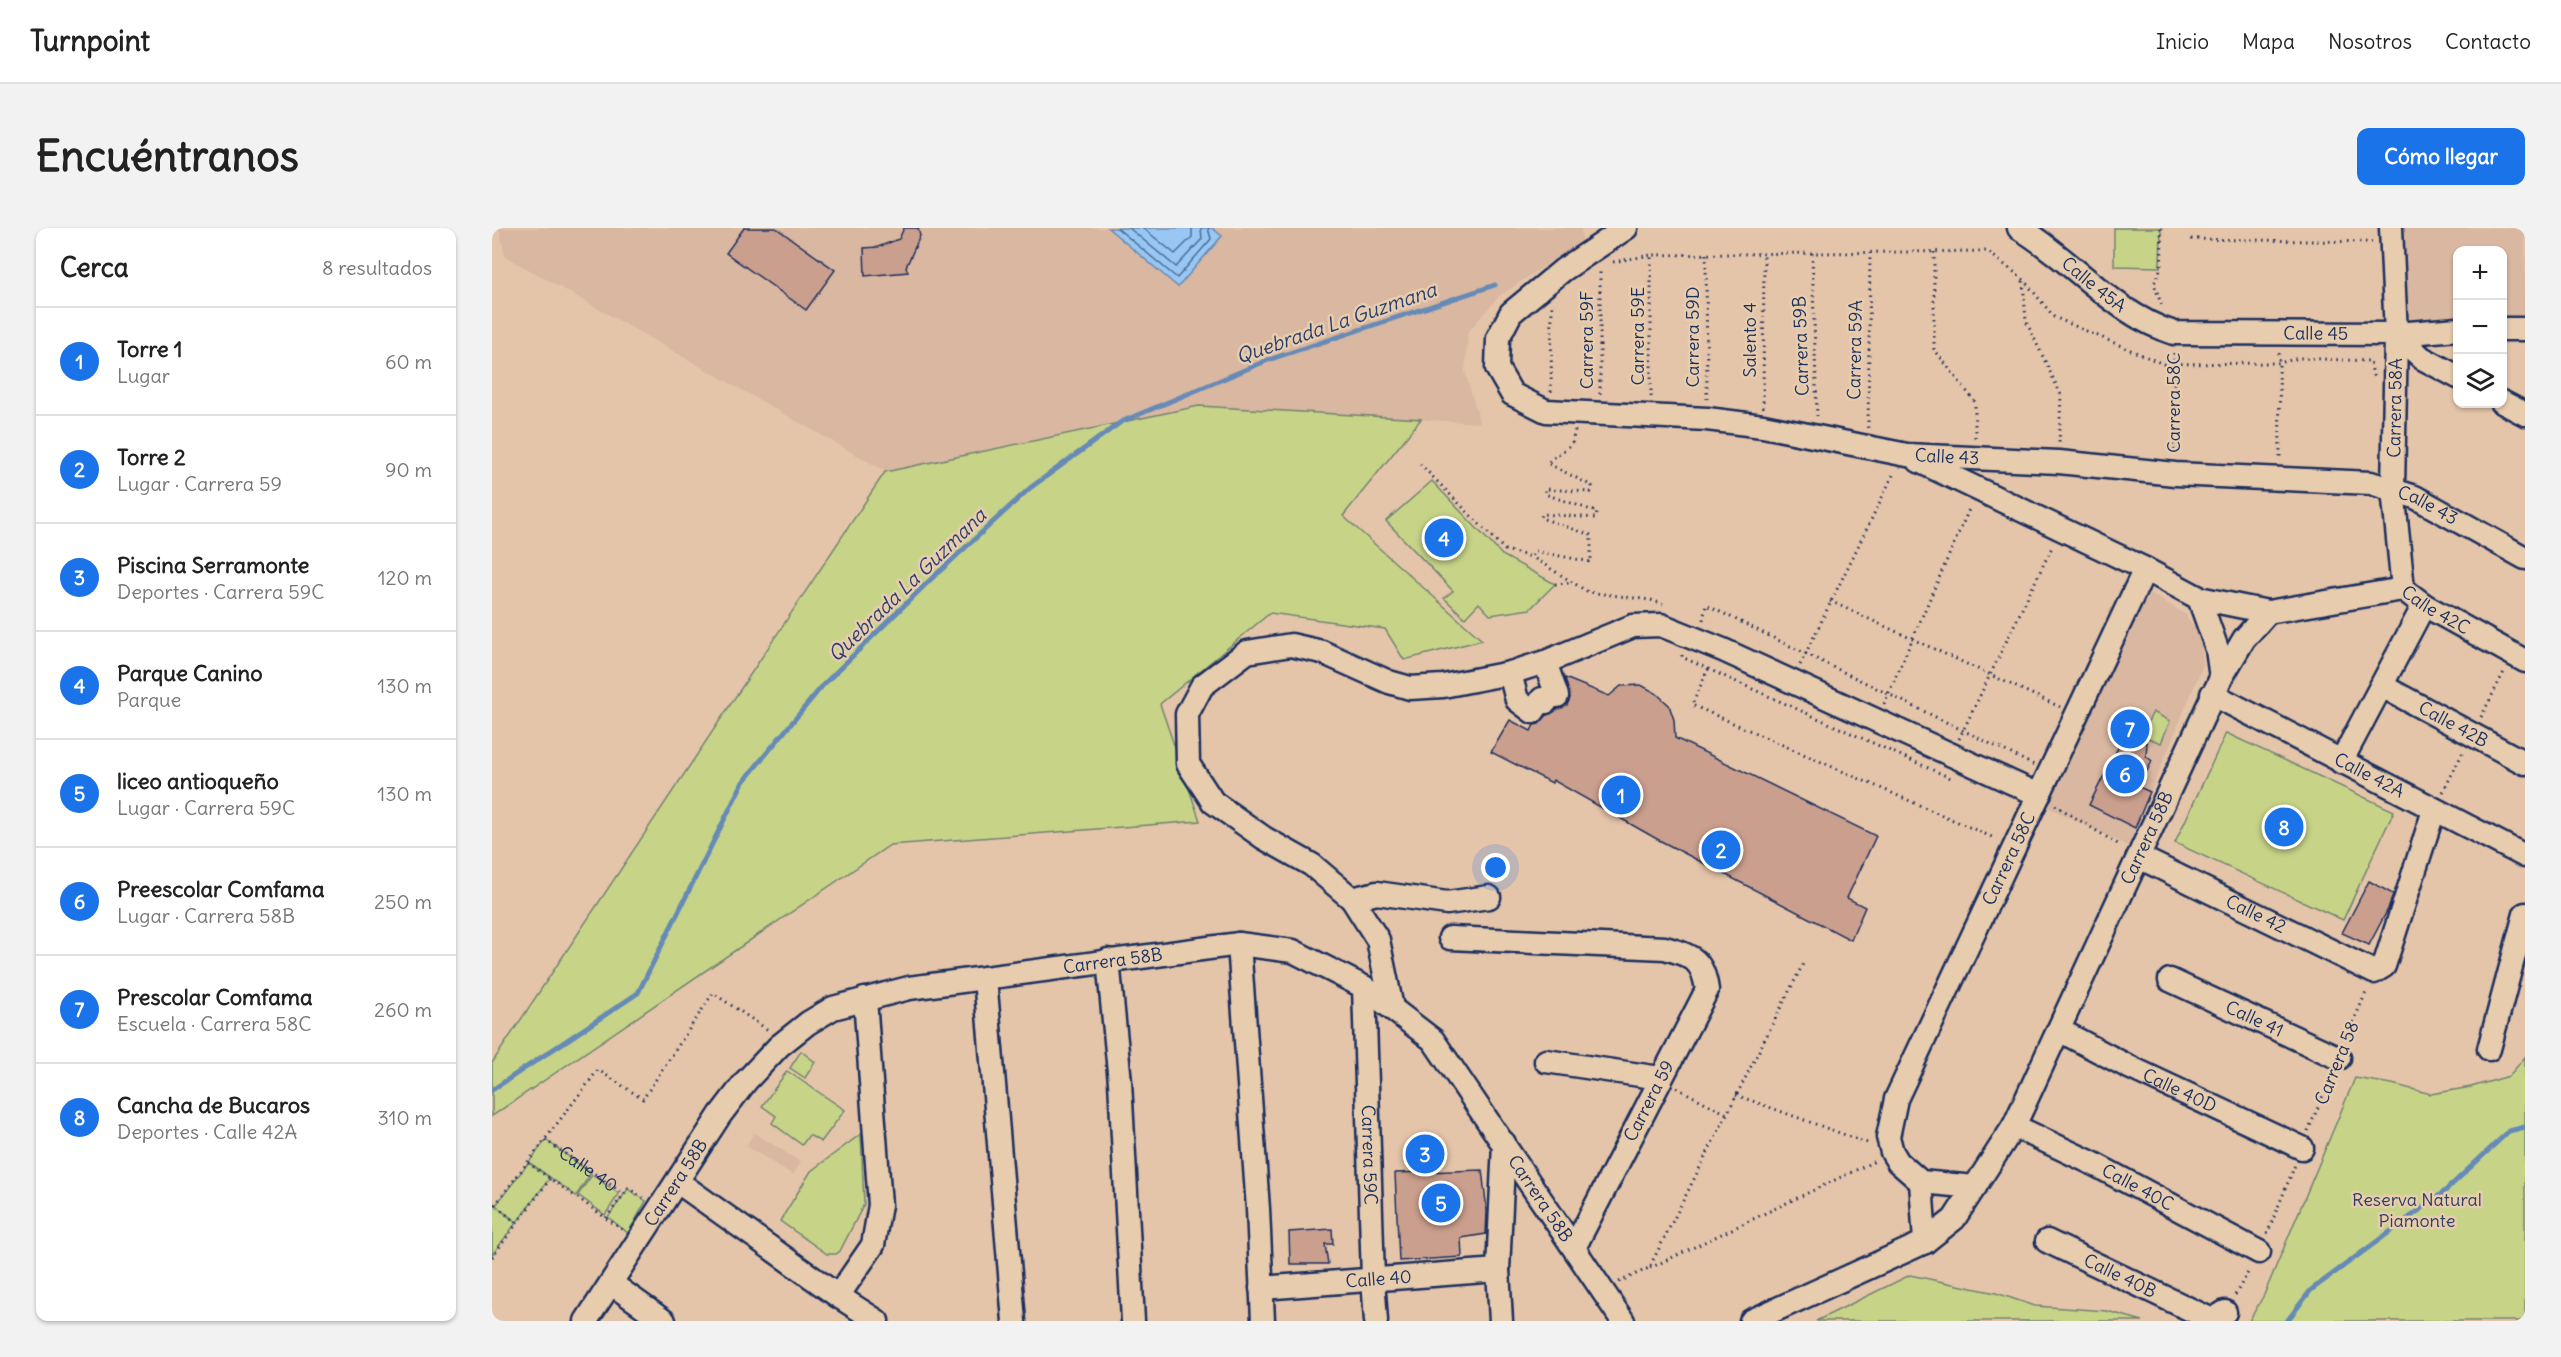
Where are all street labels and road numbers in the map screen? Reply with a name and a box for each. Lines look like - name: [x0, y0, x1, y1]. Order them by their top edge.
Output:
- street label: Calle 45A: [2057, 251, 2131, 317]
- street label: Carrera 59E: [1626, 287, 1649, 385]
- street label: Carrera 59D: [1681, 287, 1704, 388]
- street label: Carrera 59F: [1575, 291, 1598, 389]
- street label: Carrera 59B: [1787, 296, 1814, 396]
- street label: Carrera 59A: [1842, 300, 1867, 400]
- street label: Salento 4: [1738, 302, 1761, 378]
- street label: Calle 45: [2283, 321, 2348, 345]
- street label: Carrera 58C: [2162, 353, 2185, 453]
- street label: Carrera 58A: [2382, 358, 2407, 458]
- street label: Calle 43: [1914, 443, 1980, 469]
- street label: Calle 43: [2395, 480, 2462, 530]
- street label: Calle 42C: [2397, 580, 2474, 639]
- street label: Calle 42B: [2415, 696, 2493, 752]
- street label: Calle 42A: [2330, 747, 2408, 803]
- street label: Carrera 58B: [2115, 788, 2178, 888]
- street label: Carrera 58C: [1977, 808, 2040, 909]
- street label: Calle 42: [2222, 889, 2290, 938]
- street label: Carrera 58B: [1062, 942, 1164, 978]
- street label: Calle 41: [2222, 995, 2287, 1042]
- street label: Carrera 58: [2309, 1018, 2364, 1108]
- street label: Carrera 59: [1618, 1056, 1679, 1145]
- street label: Calle 40D: [2139, 1063, 2220, 1117]
- street label: Carrera 59C: [1357, 1104, 1383, 1205]
- street label: Carrera 58B: [639, 1134, 712, 1231]
- street label: Calle 40: [554, 1141, 622, 1197]
- street label: Carrera 58B: [1503, 1151, 1578, 1246]
- street label: Calle 40C: [2098, 1158, 2178, 1215]
- street label: Calle 40B: [2080, 1248, 2160, 1303]
- street label: Calle 40: [1345, 1265, 1413, 1293]

